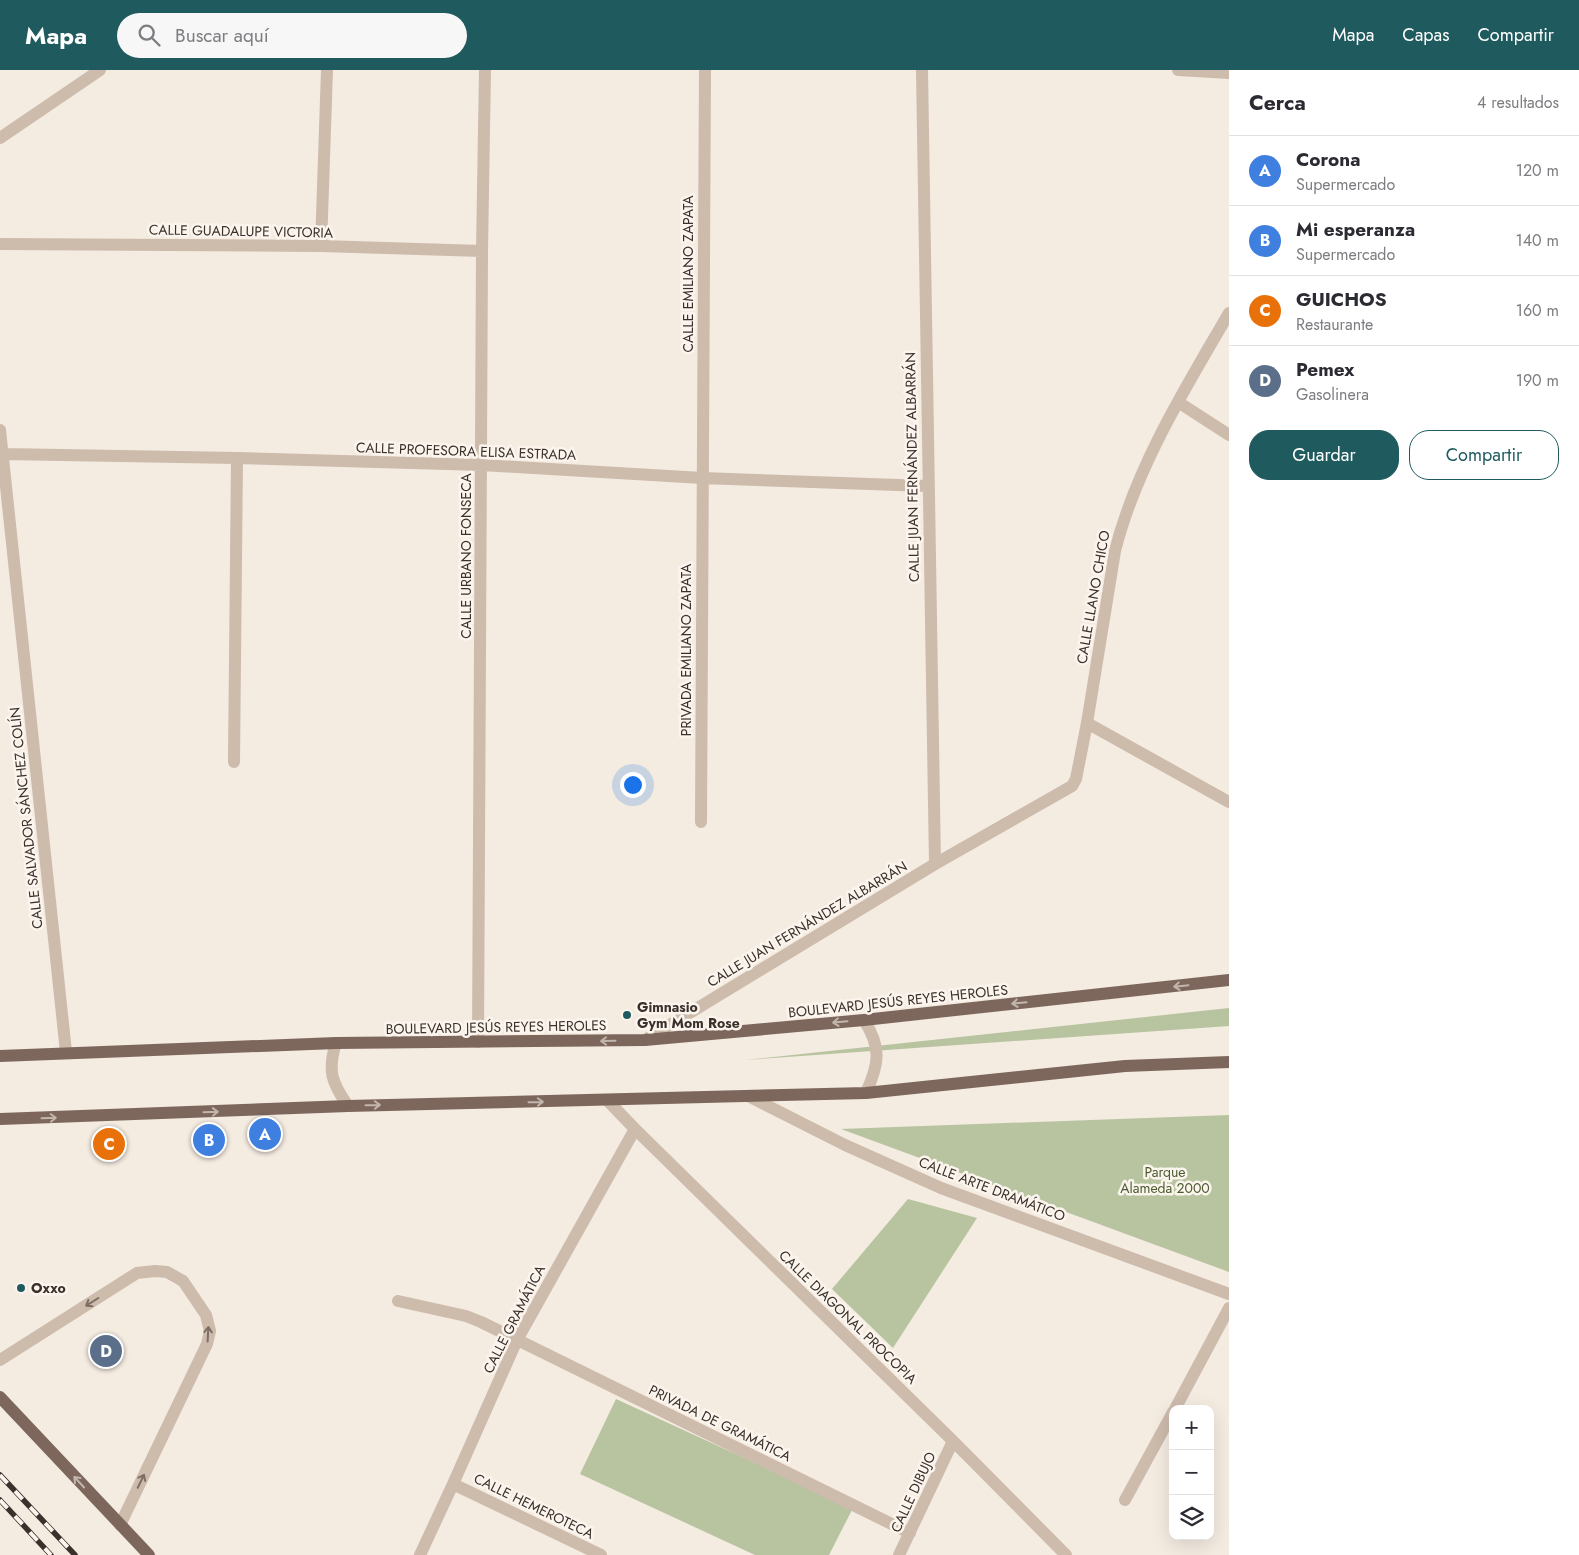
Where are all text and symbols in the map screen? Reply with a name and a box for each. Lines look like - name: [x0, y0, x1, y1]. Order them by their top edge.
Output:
- search box: [117, 13, 467, 58]
- text: Mapa: [25, 18, 87, 53]
- icon: search: [135, 21, 163, 49]
- text: Buscar aquí: [175, 22, 269, 49]
- text: Mapa: [1332, 22, 1374, 48]
- text: Capas: [1402, 22, 1450, 48]
- text: Compartir: [1478, 22, 1554, 48]
- text: Cerca: [1249, 88, 1306, 118]
- text: 4 resultados: [1477, 91, 1559, 114]
- text: Corona: [1296, 146, 1360, 173]
- text: A: [1259, 159, 1271, 182]
- text: 120 m: [1516, 159, 1559, 182]
- text: Supermercado: [1296, 173, 1395, 196]
- street label: CALLE EMILIANO ZAPATA: [678, 195, 698, 352]
- text: Mi esperanza: [1296, 216, 1415, 243]
- street label: CALLE GUADALUPE VICTORIA: [149, 219, 334, 243]
- text: B: [1260, 229, 1270, 252]
- text: 140 m: [1516, 229, 1559, 252]
- text: Supermercado: [1296, 243, 1395, 266]
- text: GUICHOS: [1296, 286, 1387, 313]
- text: C: [1259, 299, 1271, 322]
- text: 160 m: [1516, 299, 1559, 322]
- text: Restaurante: [1296, 313, 1373, 336]
- street label: CALLE JUAN FERNÁNDEZ ALBARRÁN: [900, 352, 924, 582]
- text: Pemex: [1296, 356, 1354, 383]
- text: D: [1259, 369, 1271, 392]
- text: 190 m: [1516, 369, 1559, 392]
- text: Gasolinera: [1296, 383, 1369, 406]
- button: Guardar: [1249, 430, 1399, 480]
- button: Compartir: [1409, 430, 1559, 480]
- street label: CALLE PROFESORA ELISA ESTRADA: [356, 437, 577, 465]
- street label: CALLE URBANO FONSECA: [456, 472, 476, 639]
- street label: CALLE LLANO CHICO: [1071, 529, 1115, 665]
- street label: PRIVADA EMILIANO ZAPATA: [676, 563, 696, 736]
- street label: CALLE SALVADOR SÁNCHEZ COLÍN: [4, 706, 48, 930]
- your location: [620, 772, 646, 798]
- street label: CALLE JUAN FERNÁNDEZ ALBARRÁN: [703, 856, 911, 992]
- street label: BOULEVARD JESÚS REYES HEROLES: [787, 979, 1009, 1022]
- one-way arrow: [1173, 981, 1189, 991]
- place label: Gimnasio Gym Mom Rose: [637, 997, 740, 1033]
- one-way arrow: [1011, 998, 1027, 1008]
- marker: Gimnasio Gym Mom Rose: [621, 1009, 633, 1021]
- street label: BOULEVARD JESÚS REYES HEROLES: [385, 1015, 607, 1039]
- one-way arrow: [832, 1018, 848, 1027]
- one-way arrow: [601, 1036, 617, 1046]
- one-way arrow: [528, 1097, 544, 1107]
- one-way arrow: [365, 1101, 381, 1110]
- one-way arrow: [203, 1107, 219, 1116]
- one-way arrow: [40, 1113, 56, 1123]
- pin: A: [249, 1115, 281, 1153]
- pin: B: [193, 1121, 225, 1159]
- pin: C: [93, 1125, 125, 1163]
- street label: CALLE ARTE DRAMÁTICO: [916, 1152, 1068, 1226]
- park label: Parque Alameda 2000: [1120, 1162, 1210, 1198]
- street label: CALLE DIAGONAL PROCOPIA: [775, 1246, 922, 1389]
- street label: CALLE GRAMÁTICA: [478, 1261, 550, 1377]
- place label: Oxxo: [31, 1278, 66, 1298]
- marker: Oxxo: [15, 1282, 27, 1294]
- one-way arrow: [85, 1297, 99, 1307]
- one-way arrow: [203, 1326, 212, 1342]
- pin: D: [90, 1332, 122, 1370]
- street label: PRIVADA DE GRAMÁTICA: [645, 1380, 795, 1467]
- map controls: [1169, 1405, 1214, 1540]
- button: +: [1169, 1405, 1214, 1450]
- street label: CALLE DIBUJO: [886, 1448, 940, 1536]
- button: −: [1169, 1450, 1214, 1495]
- street label: CALLE HEMEROTECA: [471, 1468, 598, 1544]
- one-way arrow: [137, 1474, 146, 1489]
- one-way arrow: [73, 1475, 85, 1488]
- button: layers: [1169, 1495, 1214, 1540]

